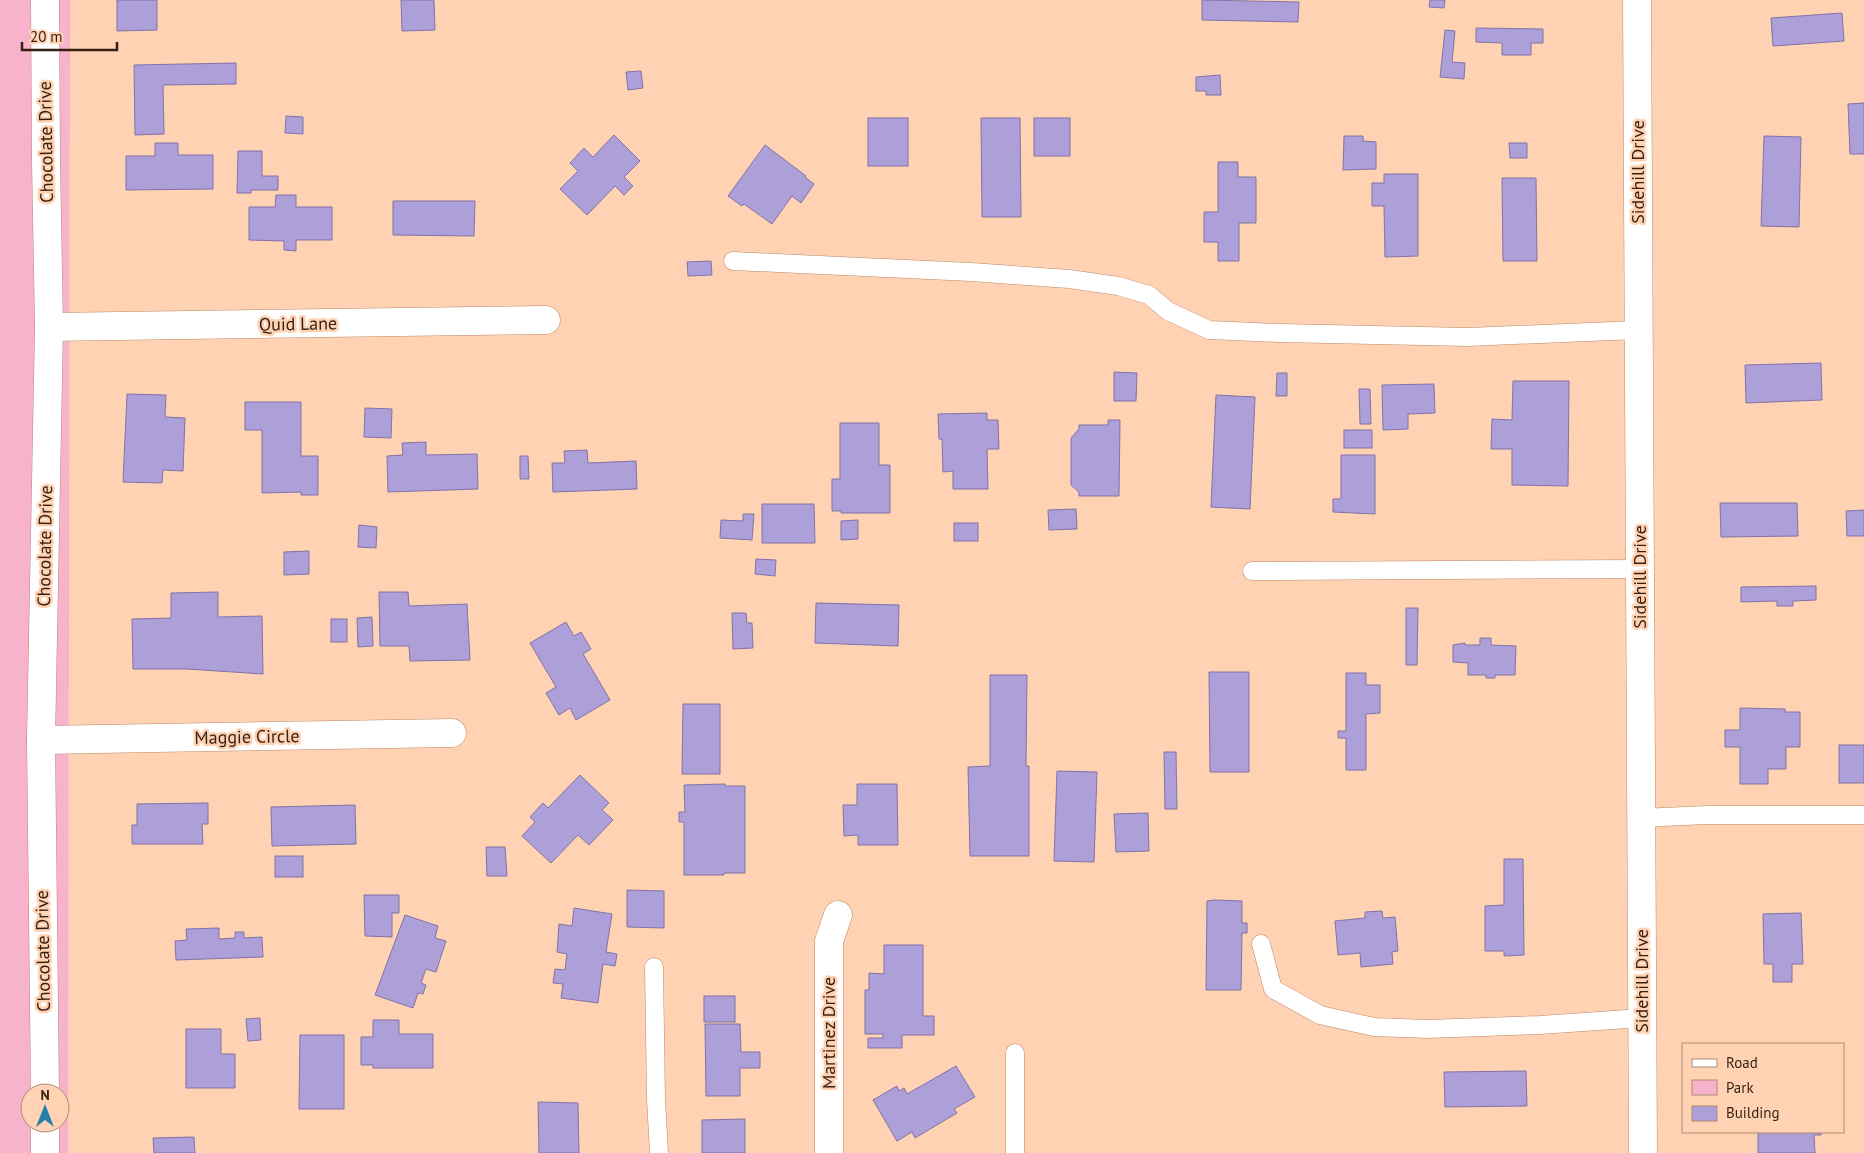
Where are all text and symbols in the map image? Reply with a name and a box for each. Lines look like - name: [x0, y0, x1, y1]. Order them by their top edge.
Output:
- scale bar: [22, 20, 118, 52]
- text: 20 m: [30, 27, 63, 46]
- street label: Chocolate Drive: [33, 81, 58, 203]
- street label: Sidehill Drive: [1626, 120, 1649, 224]
- street label: Quid Lane: [259, 311, 337, 336]
- street label: Chocolate Drive: [32, 485, 57, 607]
- street label: Sidehill Drive: [1628, 525, 1651, 629]
- street label: Maggie Circle: [194, 724, 300, 749]
- street label: Chocolate Drive: [30, 890, 55, 1012]
- street label: Sidehill Drive: [1630, 929, 1653, 1033]
- street label: Martinez Drive: [817, 977, 840, 1089]
- legend: [1682, 1043, 1844, 1133]
- text: Road: [1726, 1053, 1758, 1072]
- text: Park: [1726, 1078, 1754, 1097]
- north arrow: [20, 1083, 70, 1133]
- text: N: [40, 1086, 50, 1104]
- text: Building: [1726, 1103, 1780, 1122]

